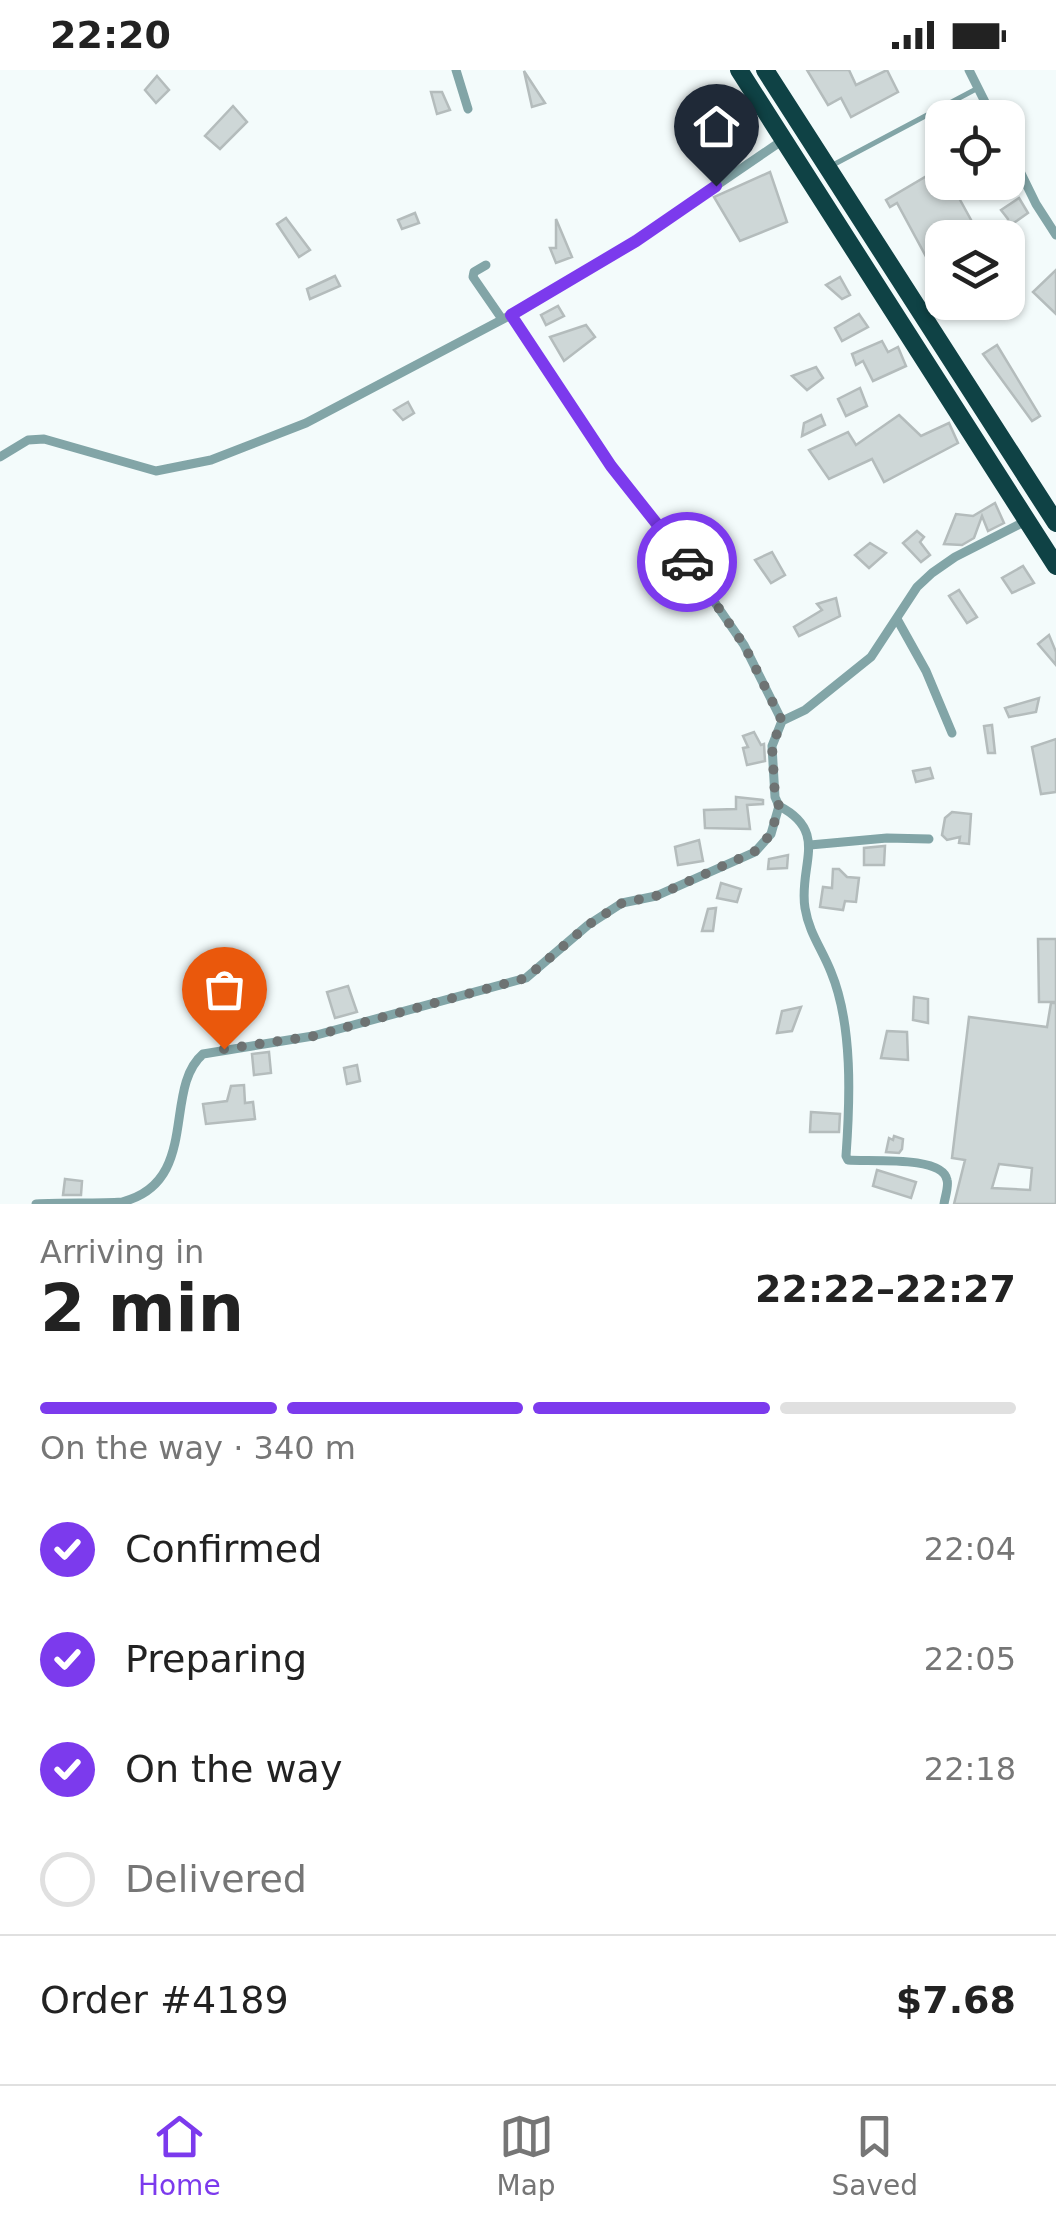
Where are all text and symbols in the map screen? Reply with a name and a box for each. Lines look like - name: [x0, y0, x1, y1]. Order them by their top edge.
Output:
- text: 22:20: [50, 13, 171, 57]
- pin: [674, 84, 759, 187]
- icon: home: [689, 99, 744, 154]
- map controls: [925, 100, 1025, 320]
- button: locate: [925, 100, 1025, 200]
- button: layers: [925, 220, 1025, 320]
- courier: [637, 512, 737, 612]
- icon: car: [660, 535, 715, 590]
- pin: [182, 947, 267, 1050]
- icon: bag: [197, 962, 252, 1017]
- text: Arriving in: [40, 1233, 204, 1271]
- text: 22:22–22:27: [755, 1267, 1016, 1311]
- text: 2 min: [40, 1271, 244, 1346]
- text: On the way · 340 m: [40, 1429, 356, 1467]
- icon: check: [40, 1522, 95, 1577]
- text: Confirmed: [125, 1527, 322, 1571]
- text: 22:04: [924, 1530, 1016, 1568]
- icon: check: [40, 1632, 95, 1687]
- text: Preparing: [125, 1637, 307, 1681]
- text: 22:05: [924, 1640, 1016, 1678]
- icon: check: [40, 1742, 95, 1797]
- text: On the way: [125, 1747, 342, 1791]
- text: 22:18: [924, 1750, 1016, 1788]
- text: Delivered: [125, 1857, 307, 1901]
- text: Order #4189: [40, 1978, 289, 2022]
- text: $7.68: [896, 1978, 1016, 2022]
- tab: Home: [138, 2109, 221, 2202]
- tab: Map: [497, 2109, 556, 2202]
- tab: Saved: [832, 2109, 918, 2202]

